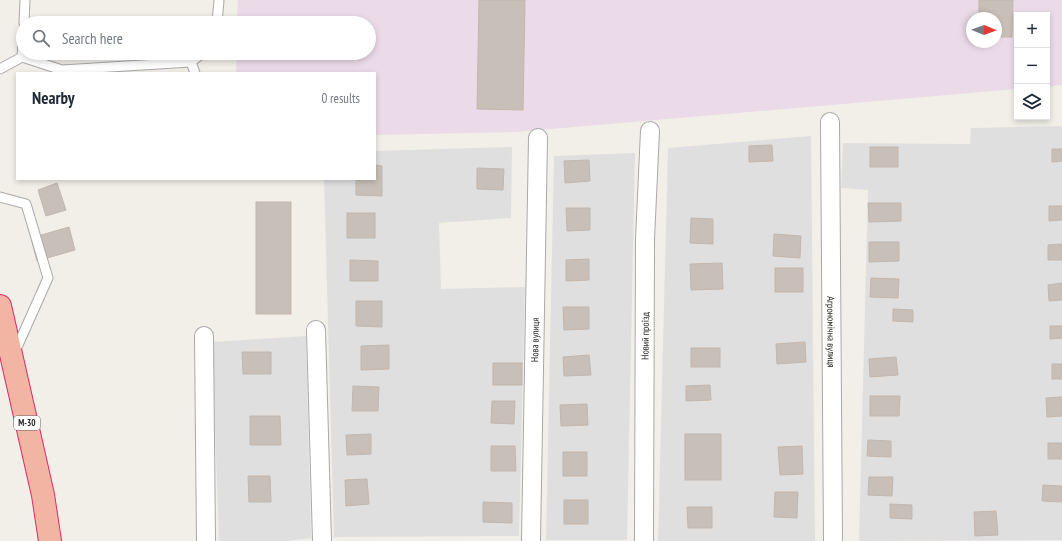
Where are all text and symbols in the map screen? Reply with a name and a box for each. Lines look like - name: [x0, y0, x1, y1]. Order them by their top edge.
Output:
- north arrow: [966, 12, 1002, 48]
- map controls: [1014, 12, 1050, 120]
- button: +: [1014, 12, 1050, 48]
- search box: [16, 16, 376, 60]
- icon: search: [30, 27, 52, 49]
- text: Search here: [62, 29, 123, 48]
- button: −: [1014, 48, 1050, 84]
- button: layers: [1014, 84, 1050, 120]
- text: Nearby: [32, 87, 75, 109]
- text: 0 results: [321, 90, 360, 107]
- street label: Агрономічна вулиця: [824, 296, 838, 368]
- street label: Новий проїзд: [639, 311, 652, 360]
- street label: Нова вулиця: [528, 318, 542, 362]
- road number: М-30: [14, 416, 40, 430]

